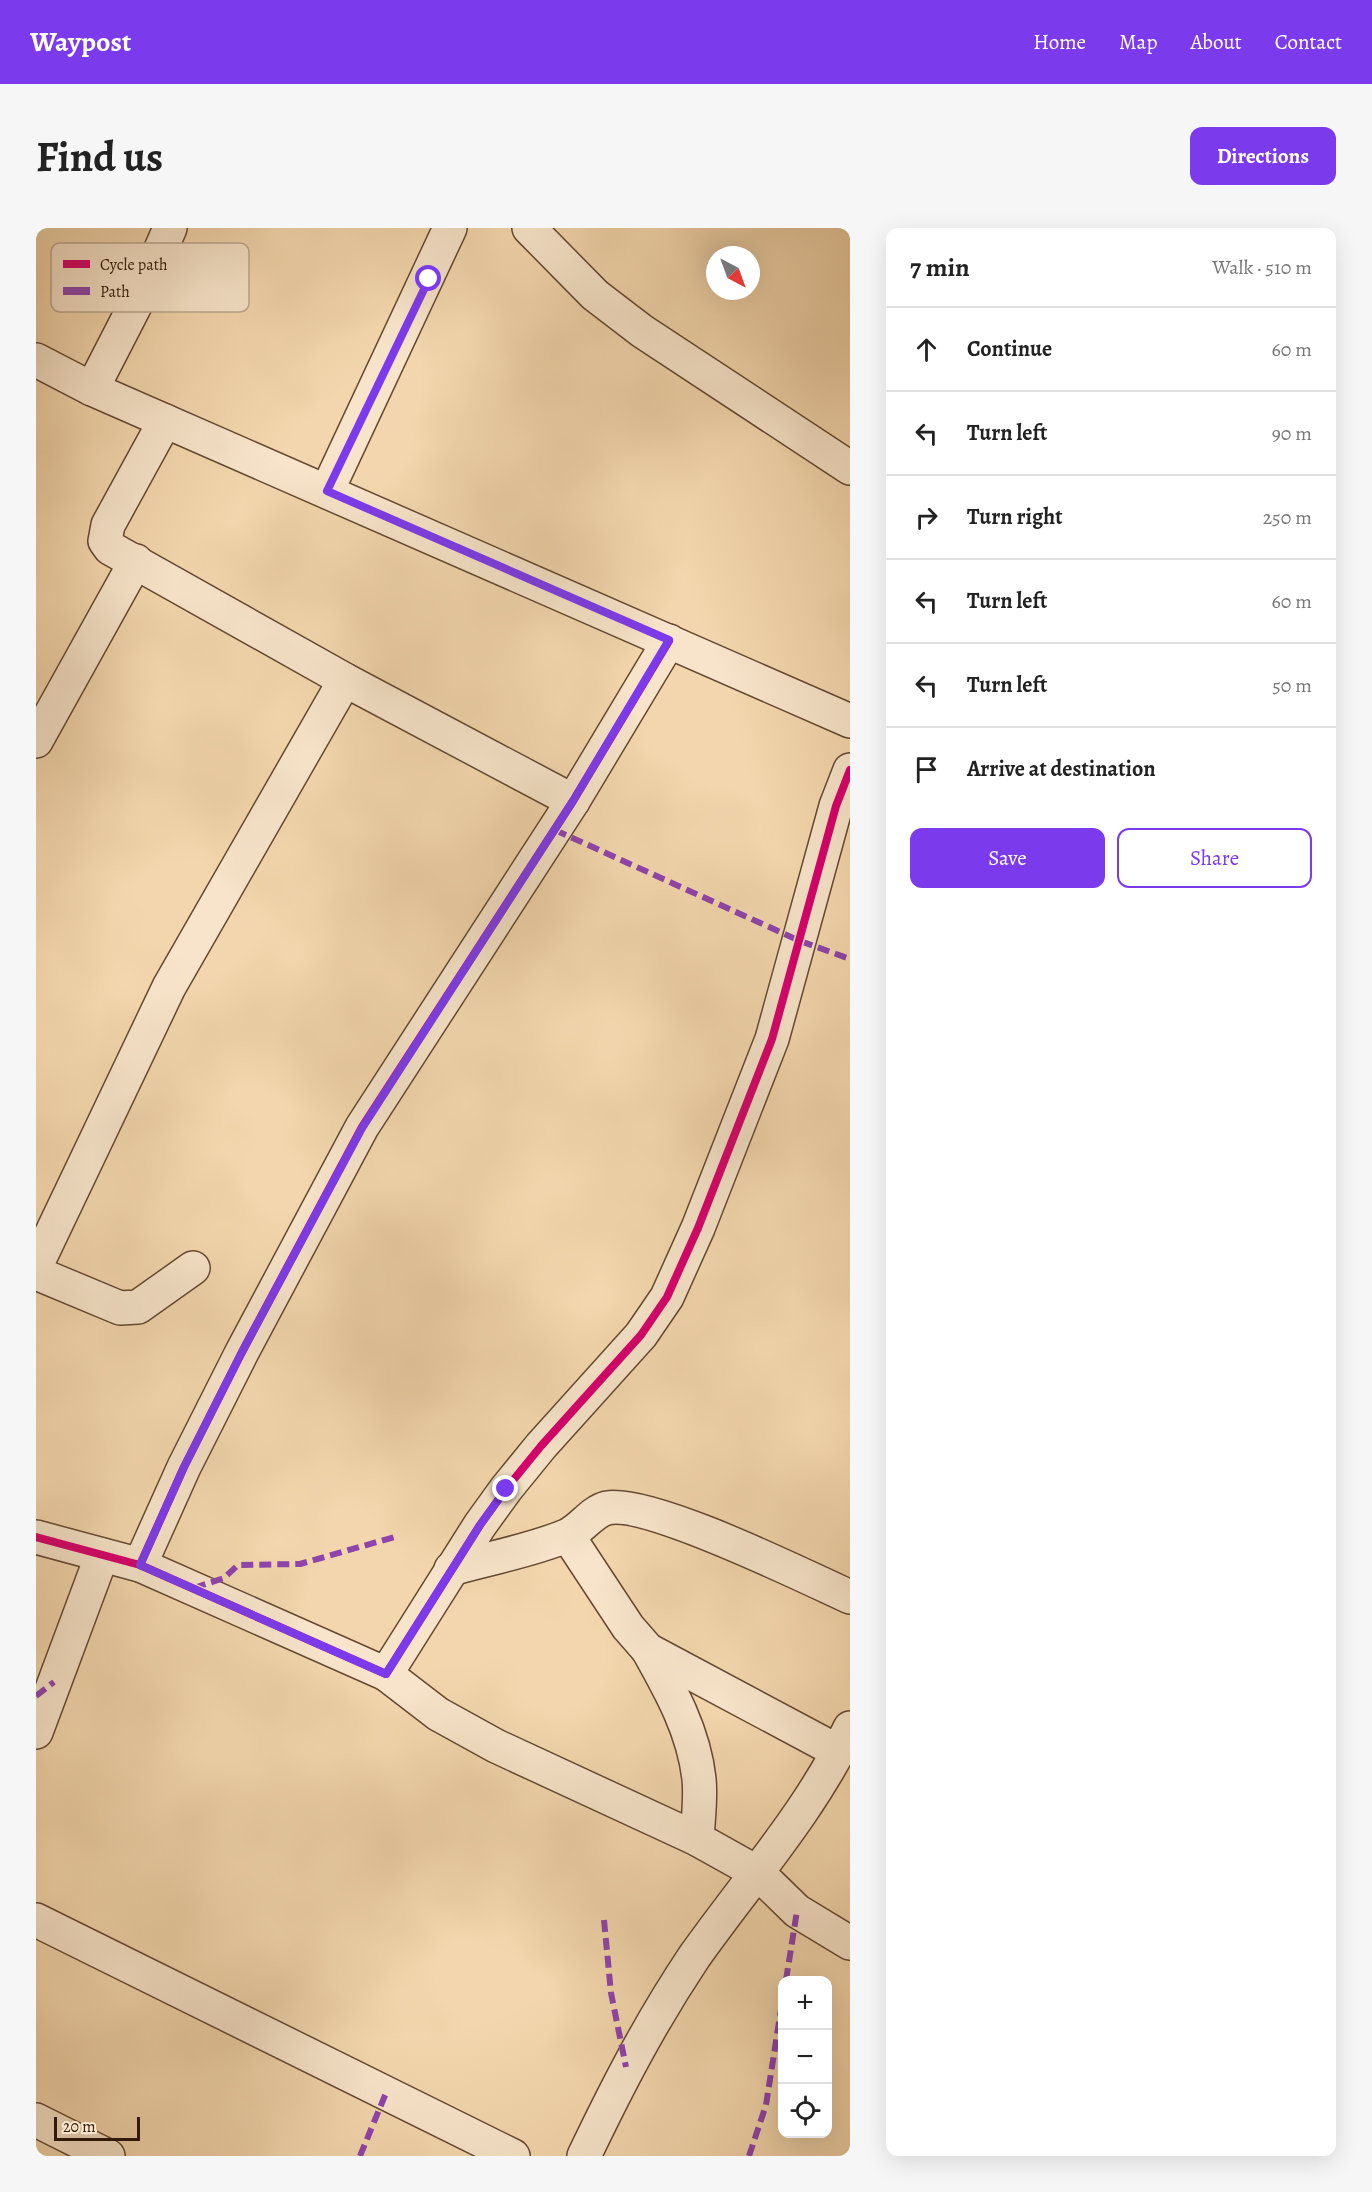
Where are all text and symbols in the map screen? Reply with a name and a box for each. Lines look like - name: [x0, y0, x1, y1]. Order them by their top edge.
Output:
- text: Waypost: [30, 23, 131, 61]
- text: Home: [1033, 28, 1086, 56]
- text: Map: [1119, 28, 1157, 56]
- text: About: [1190, 28, 1242, 56]
- text: Contact: [1275, 28, 1342, 56]
- button: Directions: [1190, 127, 1336, 185]
- text: Find us: [36, 128, 163, 185]
- legend: [51, 243, 249, 312]
- north arrow: [706, 246, 760, 300]
- text: 7 min: [910, 250, 970, 285]
- text: Cycle path: [100, 254, 168, 276]
- text: Walk · 510 m: [1212, 254, 1312, 281]
- route start: [415, 265, 441, 291]
- text: Path: [100, 281, 130, 303]
- icon: ahead: [910, 333, 943, 366]
- text: Continue: [967, 334, 1052, 364]
- text: 60 m: [1272, 336, 1312, 363]
- icon: left: [910, 417, 943, 450]
- text: Turn left: [967, 418, 1047, 448]
- text: 90 m: [1272, 420, 1312, 447]
- icon: right: [910, 501, 943, 534]
- text: Turn right: [967, 502, 1063, 532]
- text: 250 m: [1263, 504, 1312, 531]
- icon: left: [910, 585, 943, 618]
- text: Turn left: [967, 586, 1047, 616]
- text: 60 m: [1272, 588, 1312, 615]
- icon: left: [910, 669, 943, 702]
- text: Turn left: [967, 670, 1047, 700]
- text: 50 m: [1272, 672, 1312, 699]
- icon: arrive: [910, 753, 943, 786]
- text: Arrive at destination: [967, 754, 1156, 784]
- button: Save: [910, 828, 1105, 888]
- button: Share: [1117, 828, 1312, 888]
- route end: [492, 1475, 518, 1501]
- map controls: [778, 1976, 832, 2138]
- button: +: [778, 1976, 832, 2030]
- button: −: [778, 2030, 832, 2084]
- button: locate: [778, 2084, 832, 2138]
- scale bar: [54, 2114, 140, 2142]
- text: 20 m: [63, 2116, 96, 2138]

